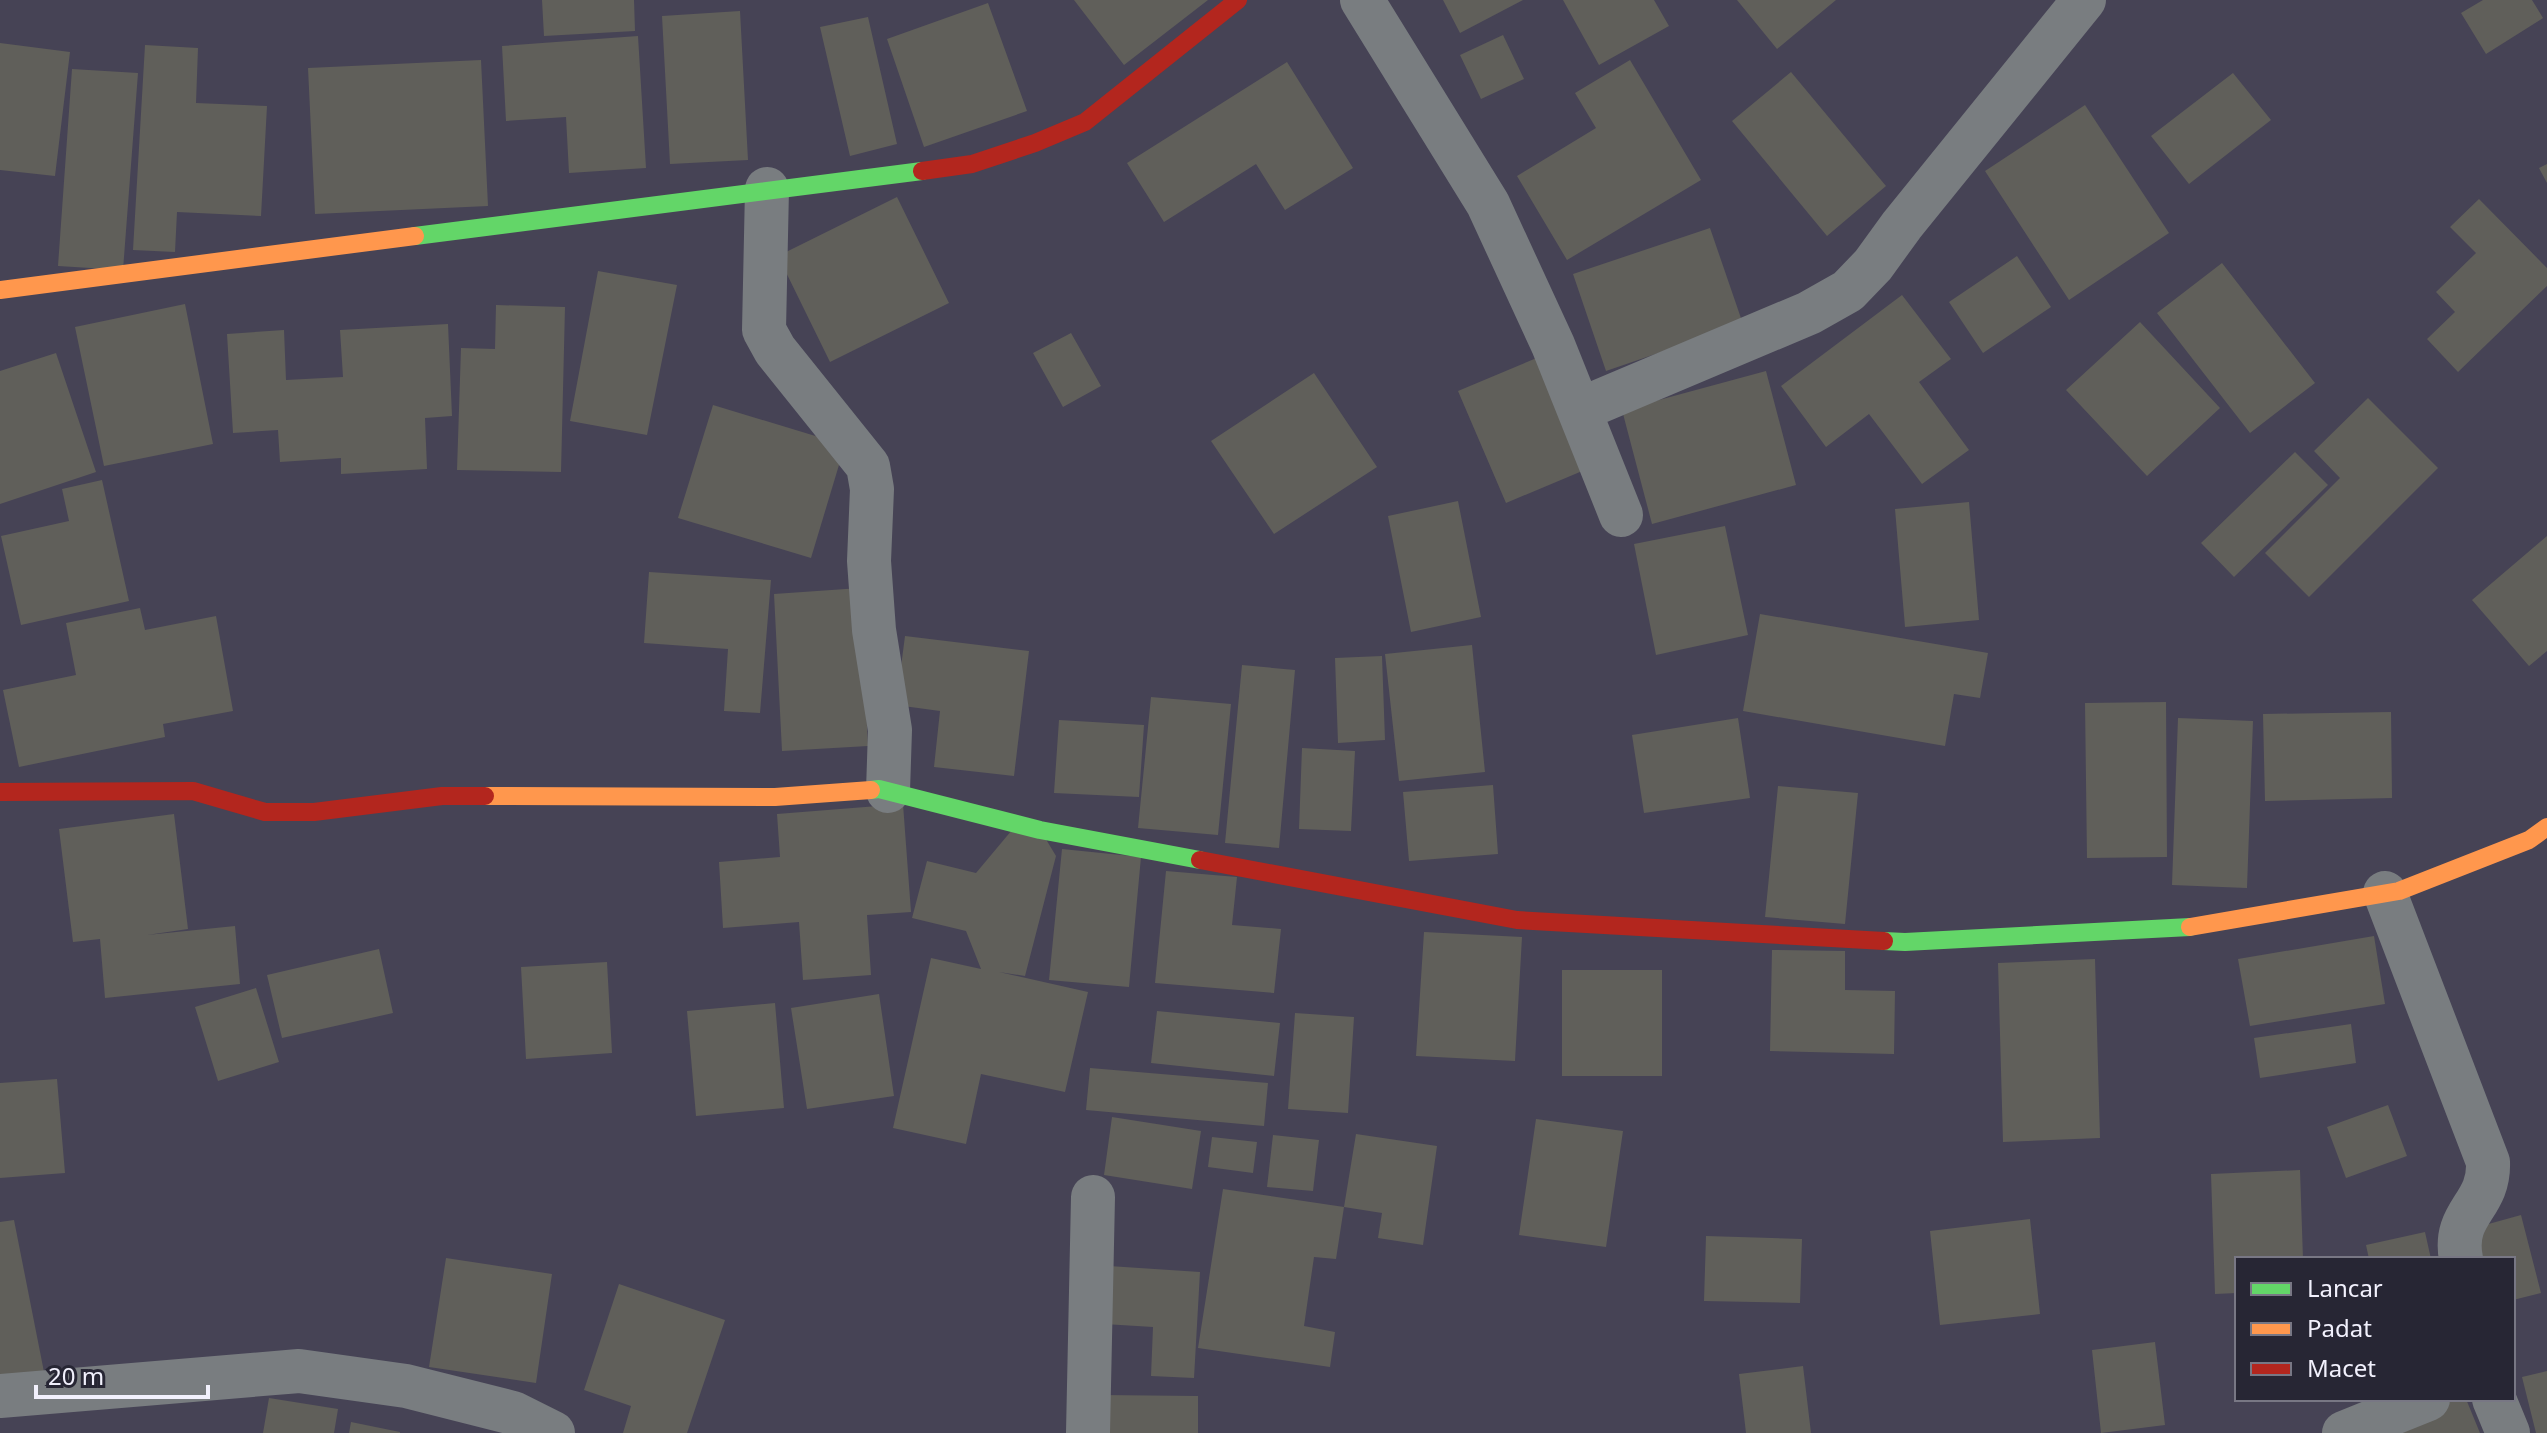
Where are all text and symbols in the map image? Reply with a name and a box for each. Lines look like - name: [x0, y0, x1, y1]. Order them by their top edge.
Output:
- legend: [2235, 1257, 2515, 1401]
- text: Lancar: [2307, 1271, 2383, 1304]
- text: Padat: [2307, 1311, 2372, 1344]
- scale bar: [36, 1349, 208, 1399]
- text: Macet: [2307, 1351, 2376, 1384]
- text: 20 m: [48, 1359, 104, 1392]

